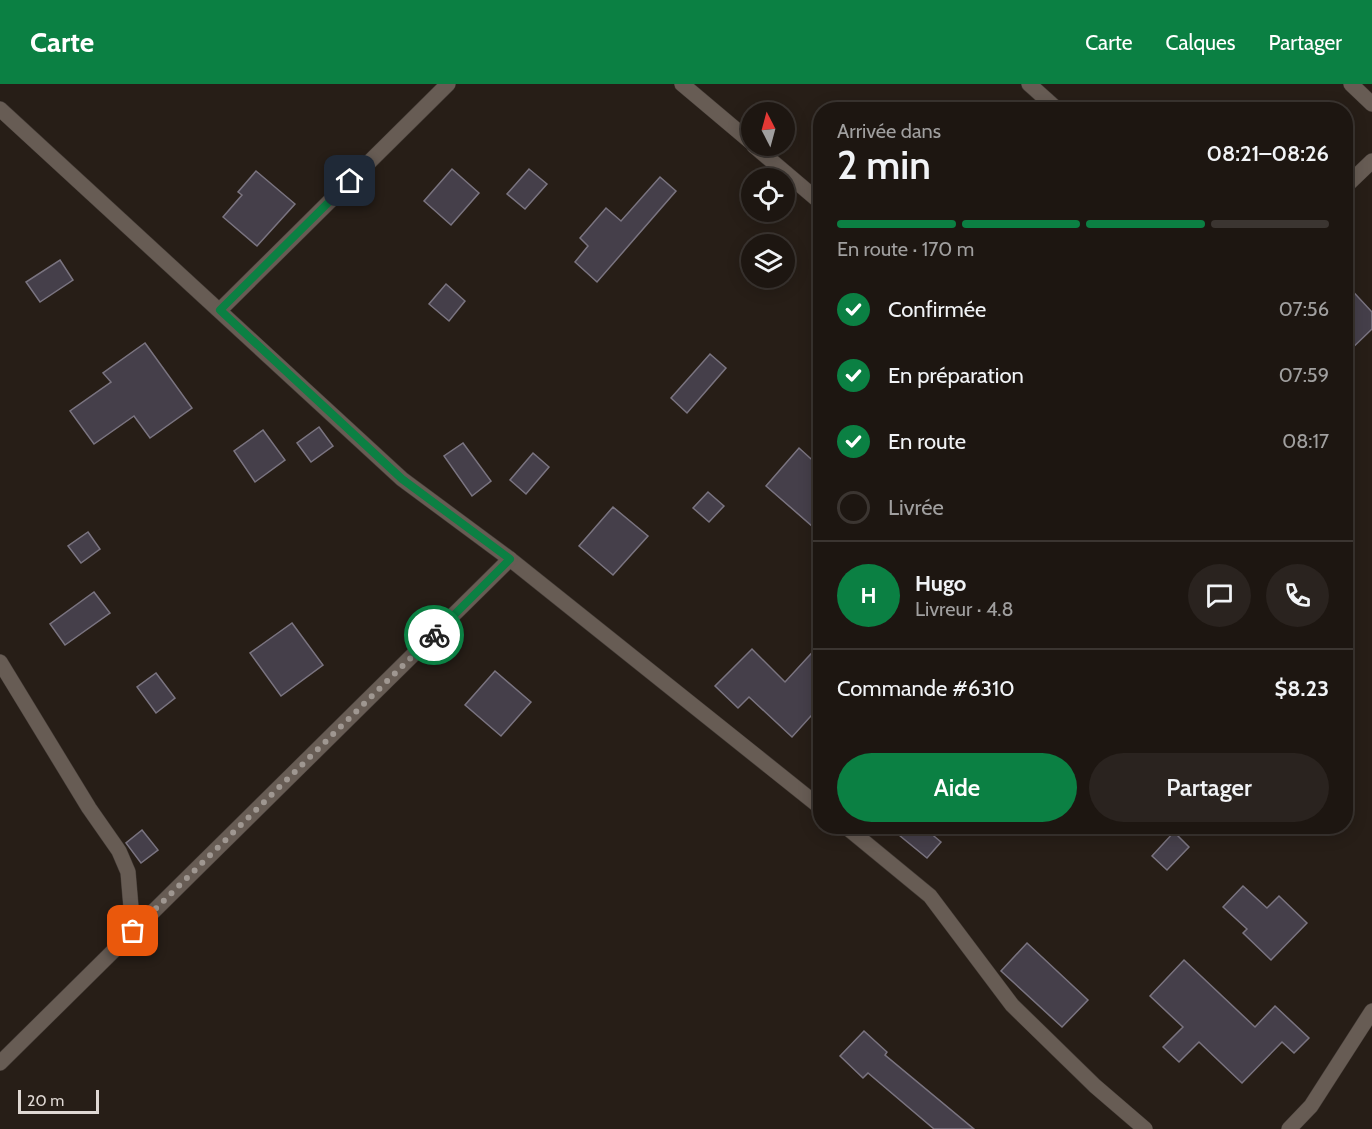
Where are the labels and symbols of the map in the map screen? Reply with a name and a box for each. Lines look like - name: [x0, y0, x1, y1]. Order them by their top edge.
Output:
- north arrow: [741, 102, 795, 156]
- pin: [324, 155, 375, 206]
- courier: [404, 605, 464, 665]
- pin: [107, 905, 158, 956]
- scale bar: [18, 1087, 99, 1114]

